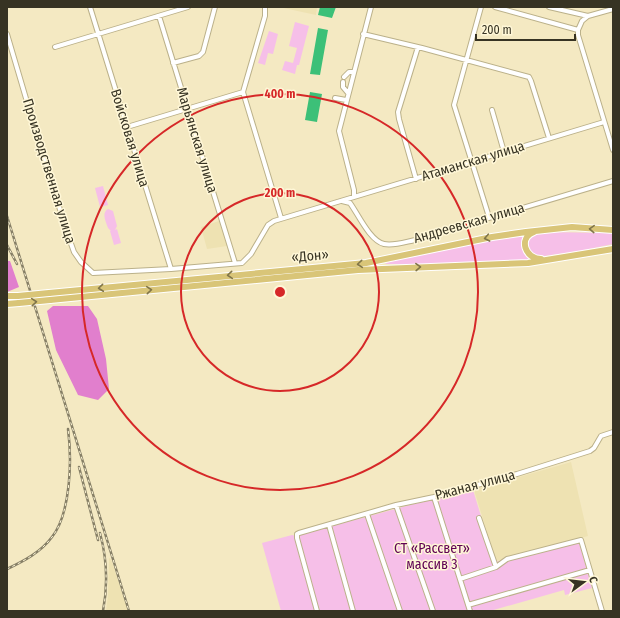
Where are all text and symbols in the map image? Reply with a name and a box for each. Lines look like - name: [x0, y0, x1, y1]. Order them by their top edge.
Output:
- scale bar: [476, 16, 575, 42]
- text: 200 m: [482, 23, 512, 37]
- street label: Марьянская улица: [173, 85, 221, 195]
- street label: Войсковая улица: [107, 87, 153, 189]
- text: 400 m: [265, 87, 295, 101]
- street label: Производственная улица: [19, 96, 79, 246]
- street label: Атаманская улица: [420, 137, 527, 185]
- text: 200 m: [264, 186, 295, 200]
- street label: Андреевская улица: [412, 199, 527, 247]
- one-way arrow: [589, 224, 595, 233]
- one-way arrow: [484, 233, 490, 241]
- street label: «Дон»: [291, 246, 329, 266]
- one-way arrow: [357, 259, 363, 268]
- one-way arrow: [415, 263, 421, 272]
- one-way arrow: [227, 271, 233, 280]
- one-way arrow: [98, 283, 104, 292]
- centre of rings: [273, 285, 287, 299]
- one-way arrow: [146, 286, 152, 295]
- one-way arrow: [31, 297, 37, 306]
- street label: Ржаная улица: [433, 466, 517, 504]
- park label: СТ «Рассвет» массив 3: [394, 540, 470, 573]
- north arrow: [564, 562, 604, 602]
- text: С: [586, 575, 600, 584]

